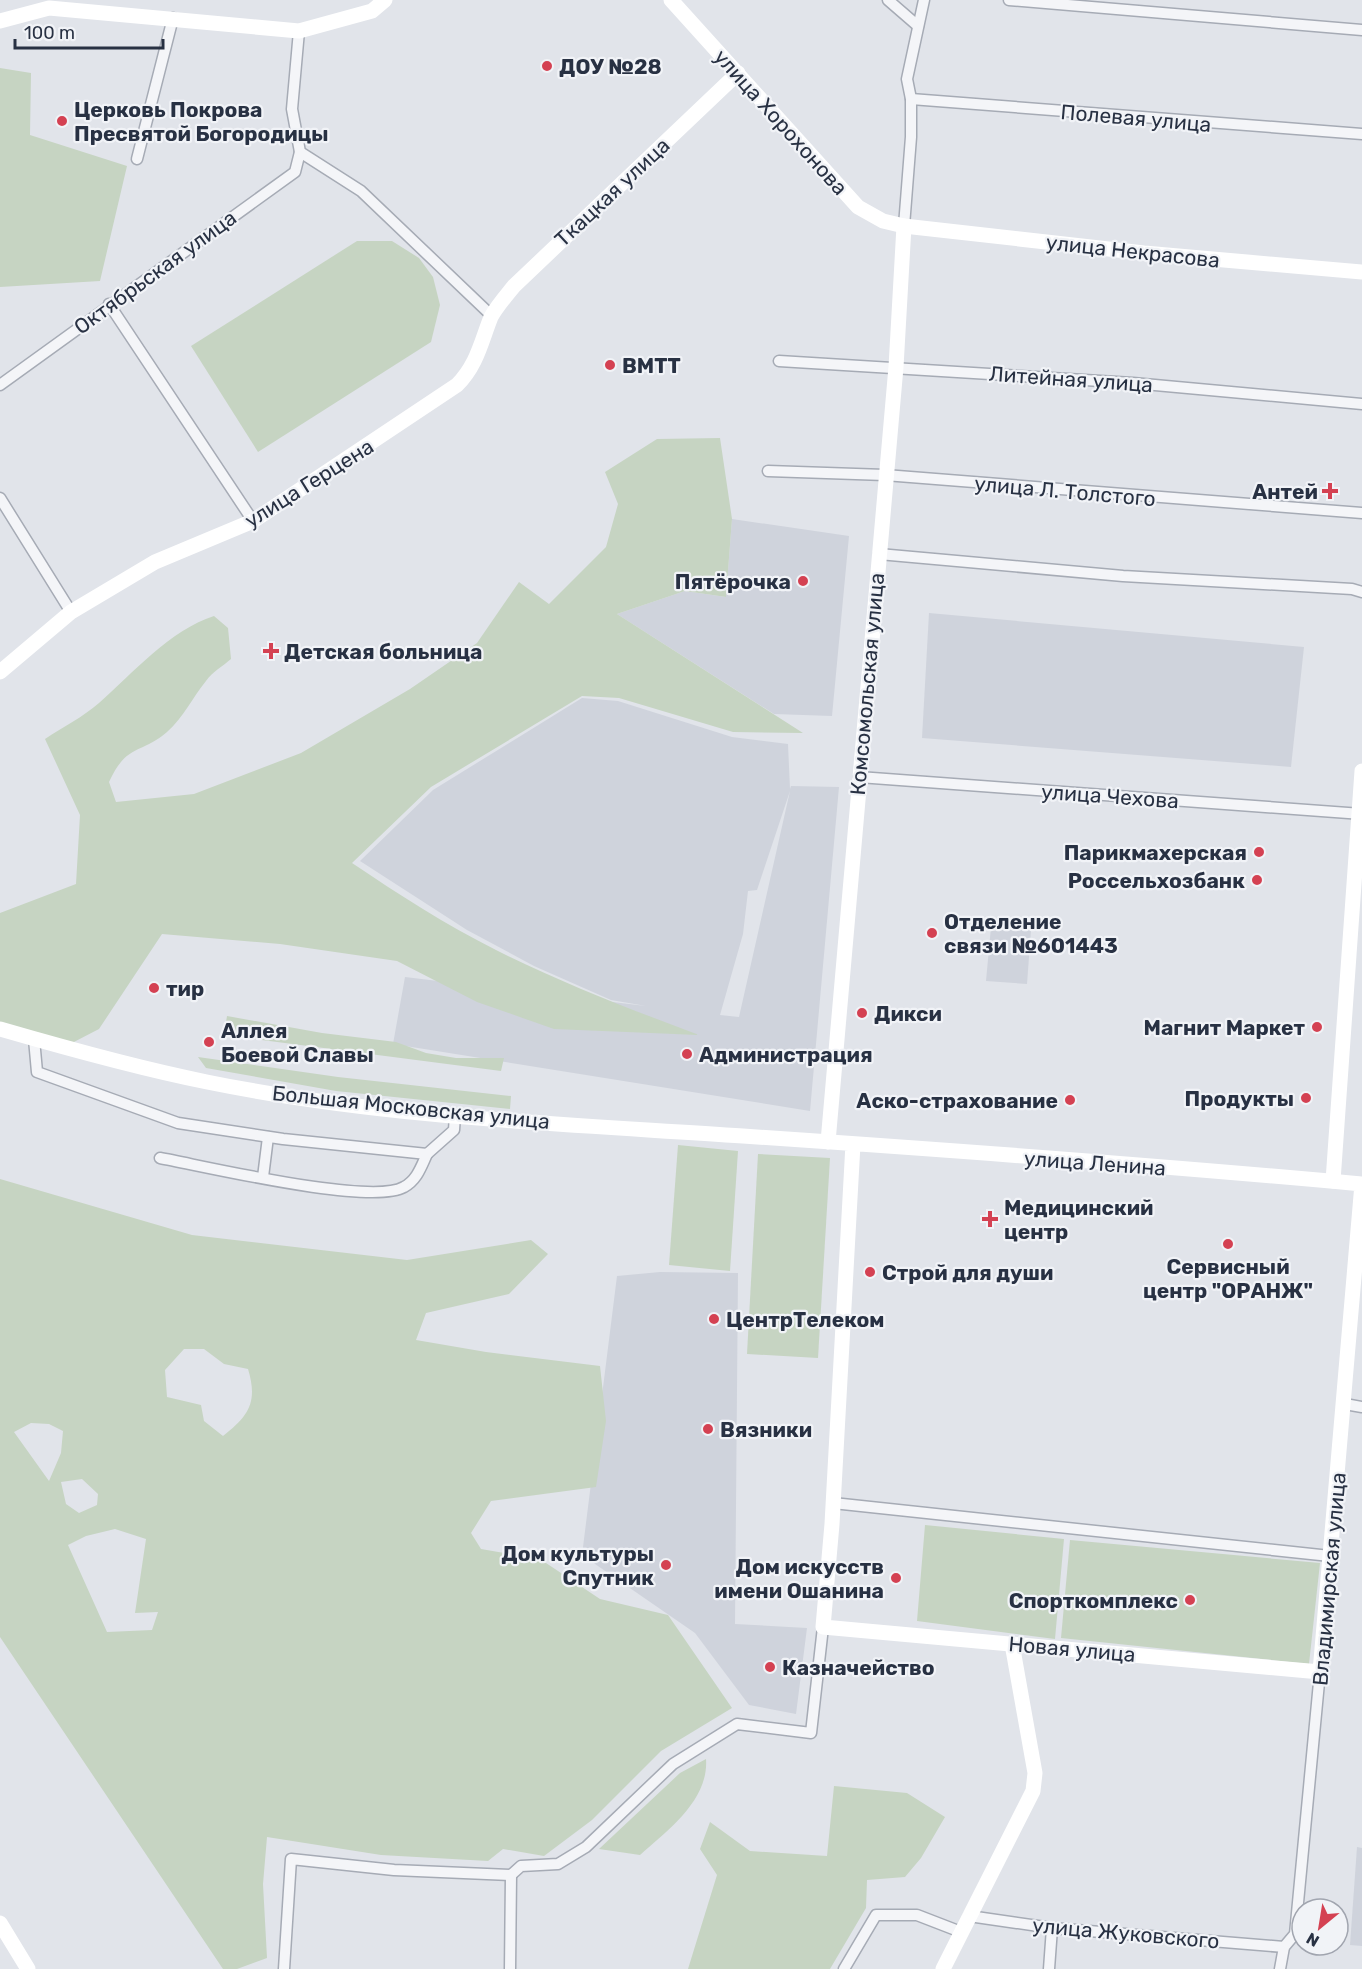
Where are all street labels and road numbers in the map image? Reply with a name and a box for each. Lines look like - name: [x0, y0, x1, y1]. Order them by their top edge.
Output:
- street label: улица Хорохонова: [709, 44, 853, 200]
- street label: Полевая улица: [1060, 99, 1212, 137]
- street label: Ткацкая улица: [549, 132, 675, 252]
- street label: Октябрьская улица: [69, 205, 241, 339]
- street label: улица Некрасова: [1045, 229, 1221, 273]
- street label: Литейная улица: [988, 361, 1154, 397]
- street label: улица Герцена: [240, 433, 378, 533]
- street label: улица Л. Толстого: [973, 471, 1157, 511]
- street label: Комсомольская улица: [845, 572, 889, 796]
- street label: улица Чехова: [1040, 779, 1180, 813]
- street label: Большая Московская улица: [271, 1080, 551, 1134]
- street label: улица Ленина: [1023, 1146, 1167, 1180]
- street label: Владимирская улица: [1307, 1471, 1351, 1687]
- street label: Новая улица: [1007, 1631, 1137, 1667]
- street label: улица Жуковского: [1031, 1912, 1221, 1954]

